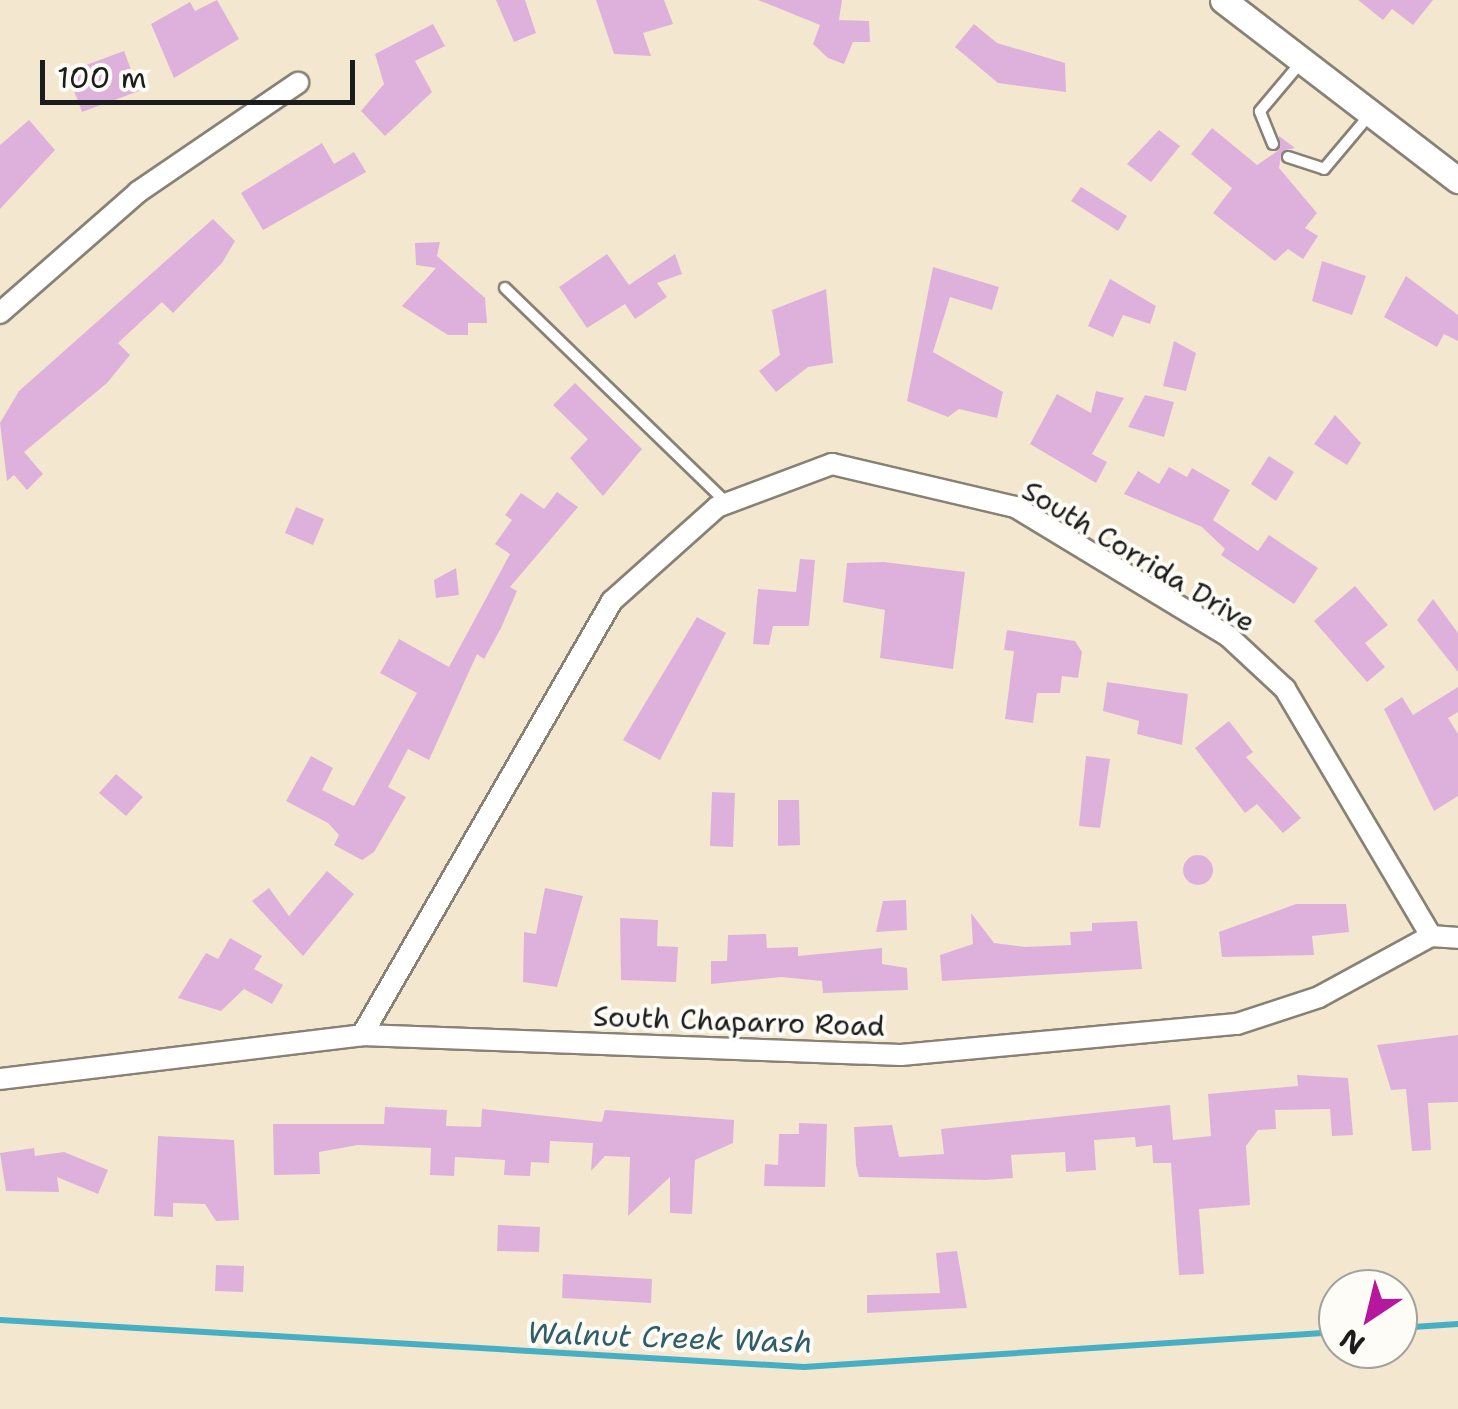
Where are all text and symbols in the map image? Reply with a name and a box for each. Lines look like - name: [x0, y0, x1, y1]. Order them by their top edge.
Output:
- scale bar: [45, 40, 360, 102]
- text: 100 m: [57, 57, 147, 98]
- street label: South Corrida Drive: [1016, 473, 1262, 639]
- street label: South Chaparro Road: [592, 999, 886, 1043]
- north arrow: [1318, 1269, 1418, 1369]
- water label: Walnut Creek Wash: [527, 1315, 813, 1361]
- text: N: [1332, 1320, 1372, 1364]

